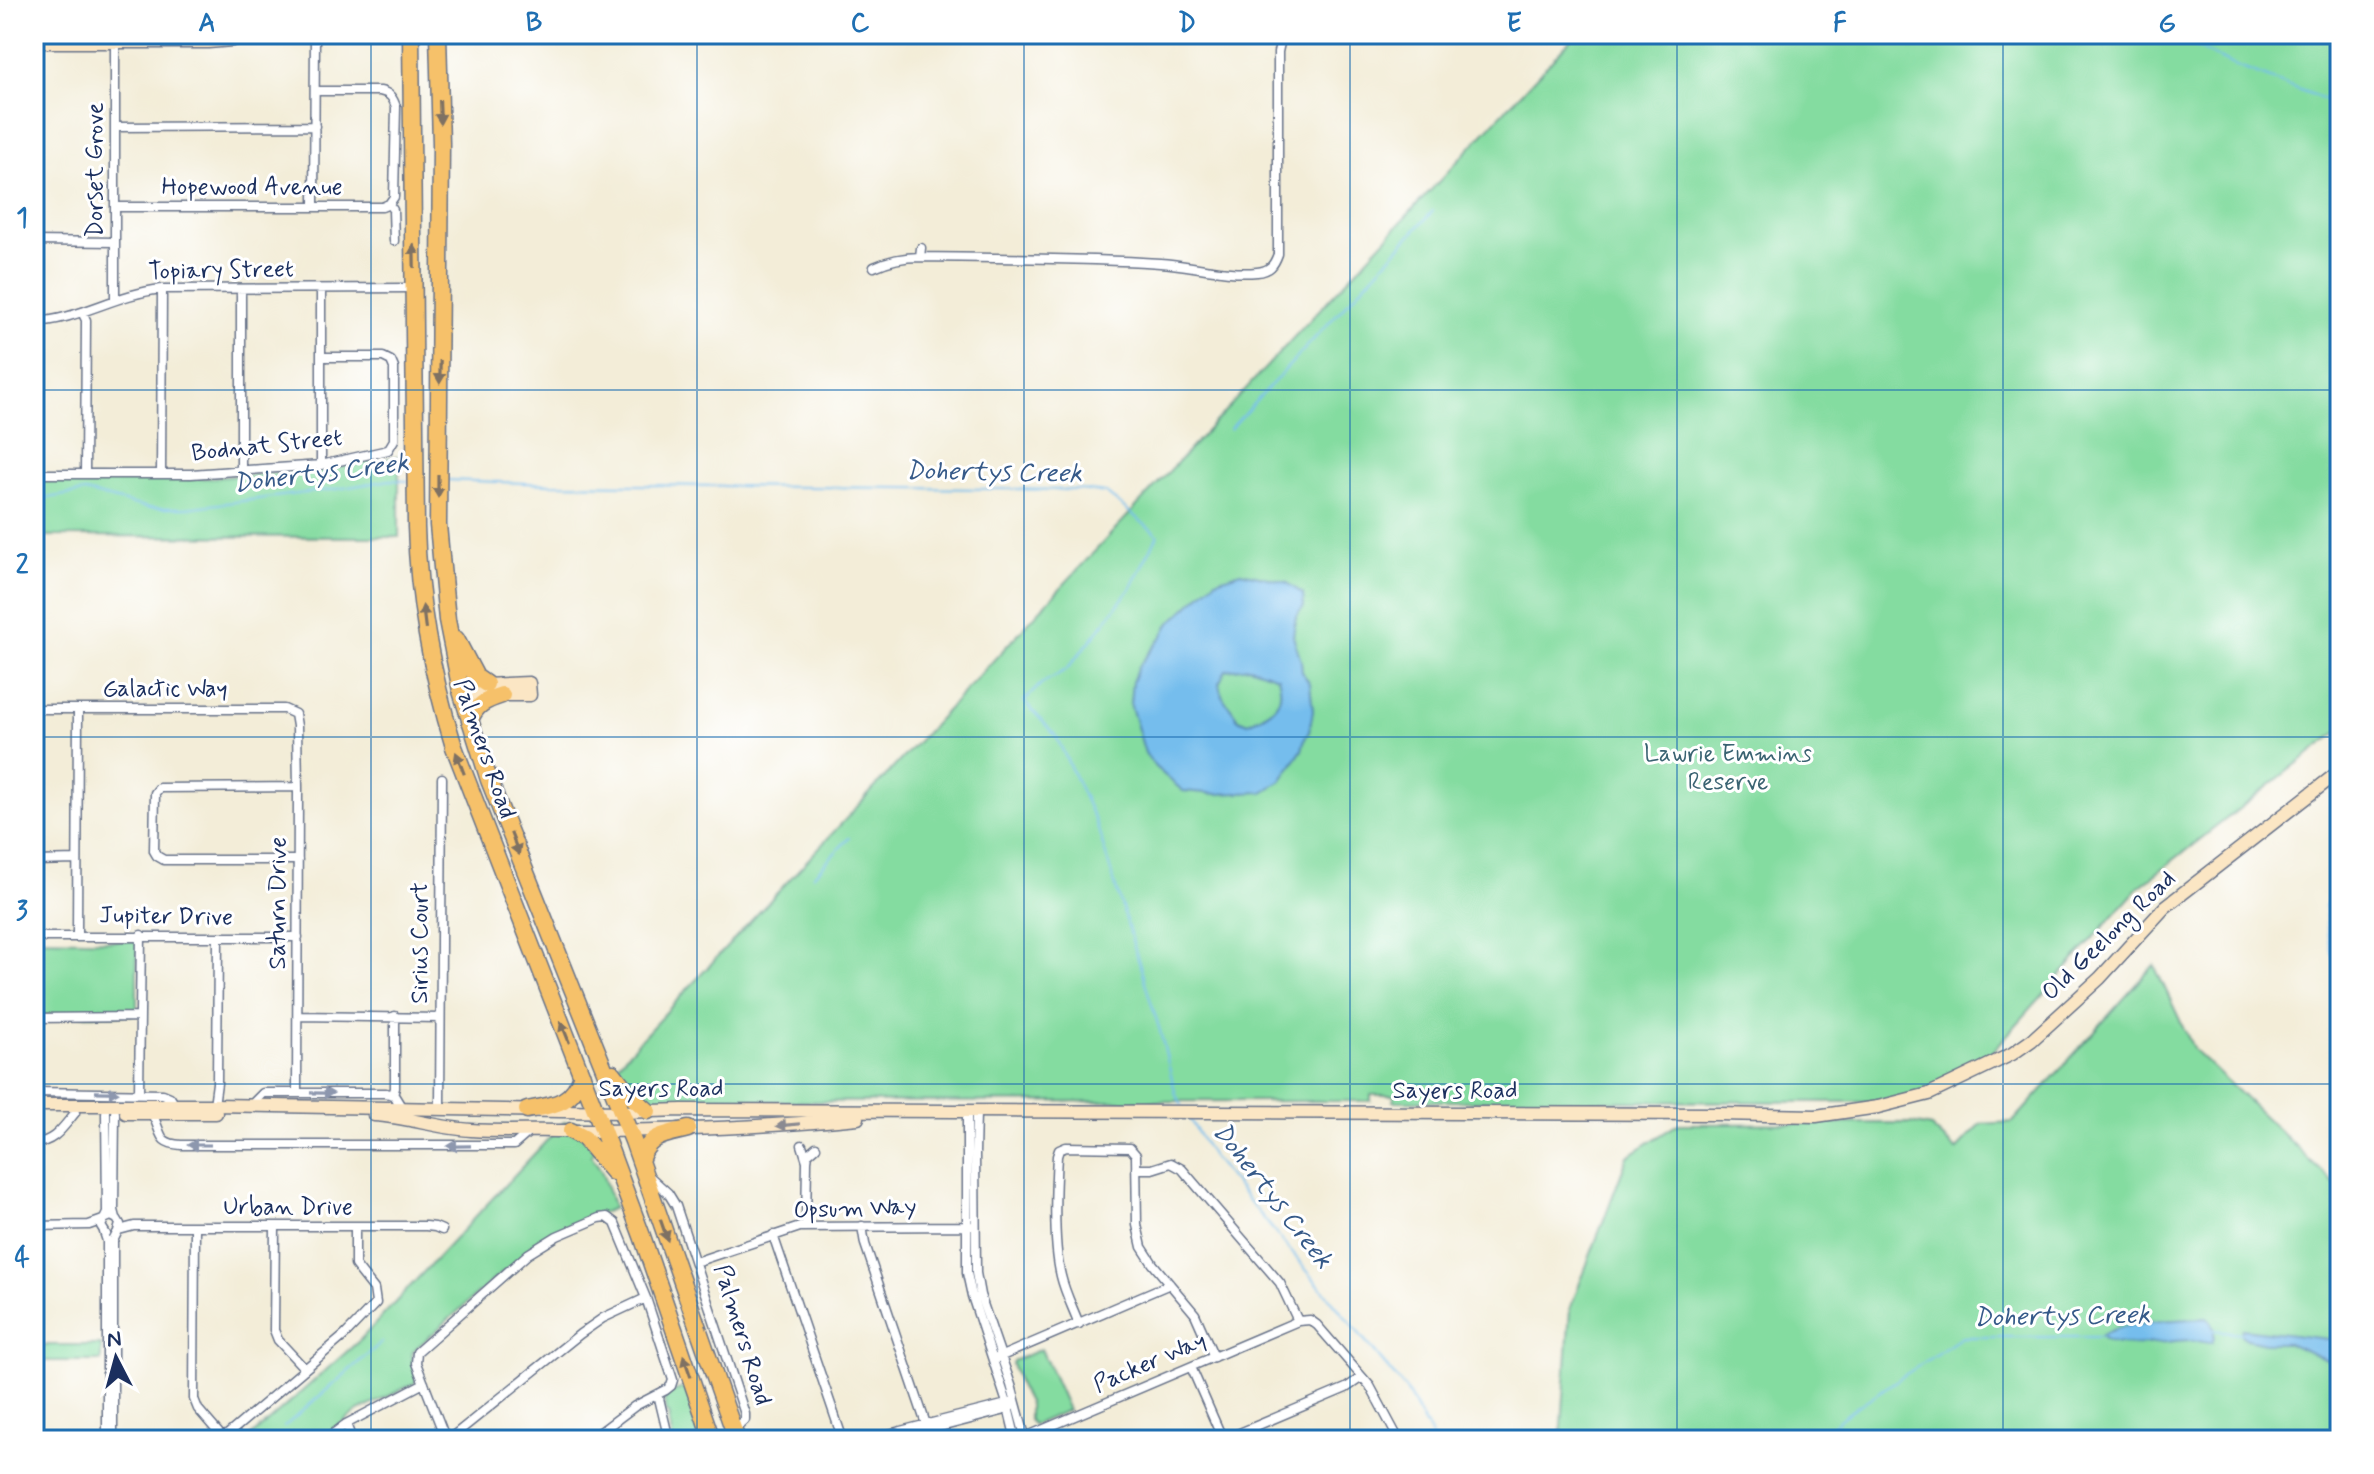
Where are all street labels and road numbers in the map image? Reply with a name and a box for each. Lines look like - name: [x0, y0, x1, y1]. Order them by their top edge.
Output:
- street label: Dorset Grove: [80, 102, 111, 238]
- street label: Hopewood Avenue: [161, 172, 343, 203]
- street label: Topiary Street: [148, 254, 294, 288]
- street label: Bodnat Street: [190, 423, 344, 469]
- street label: Galactic Way: [102, 674, 228, 705]
- street label: Palmers Road: [446, 675, 522, 823]
- street label: Saturn Drive: [263, 837, 294, 969]
- street label: Old Geelong Road: [2035, 864, 2184, 1009]
- street label: Sirius Court: [405, 882, 436, 1004]
- street label: Jupiter Drive: [99, 900, 233, 934]
- street label: Sayers Road: [599, 1074, 723, 1105]
- street label: Sayers Road: [1393, 1076, 1517, 1107]
- street label: Opsum Way: [793, 1191, 917, 1227]
- street label: Urban Drive: [223, 1192, 353, 1223]
- street label: Palmers Road: [706, 1261, 778, 1409]
- street label: Packer Way: [1089, 1325, 1211, 1401]

